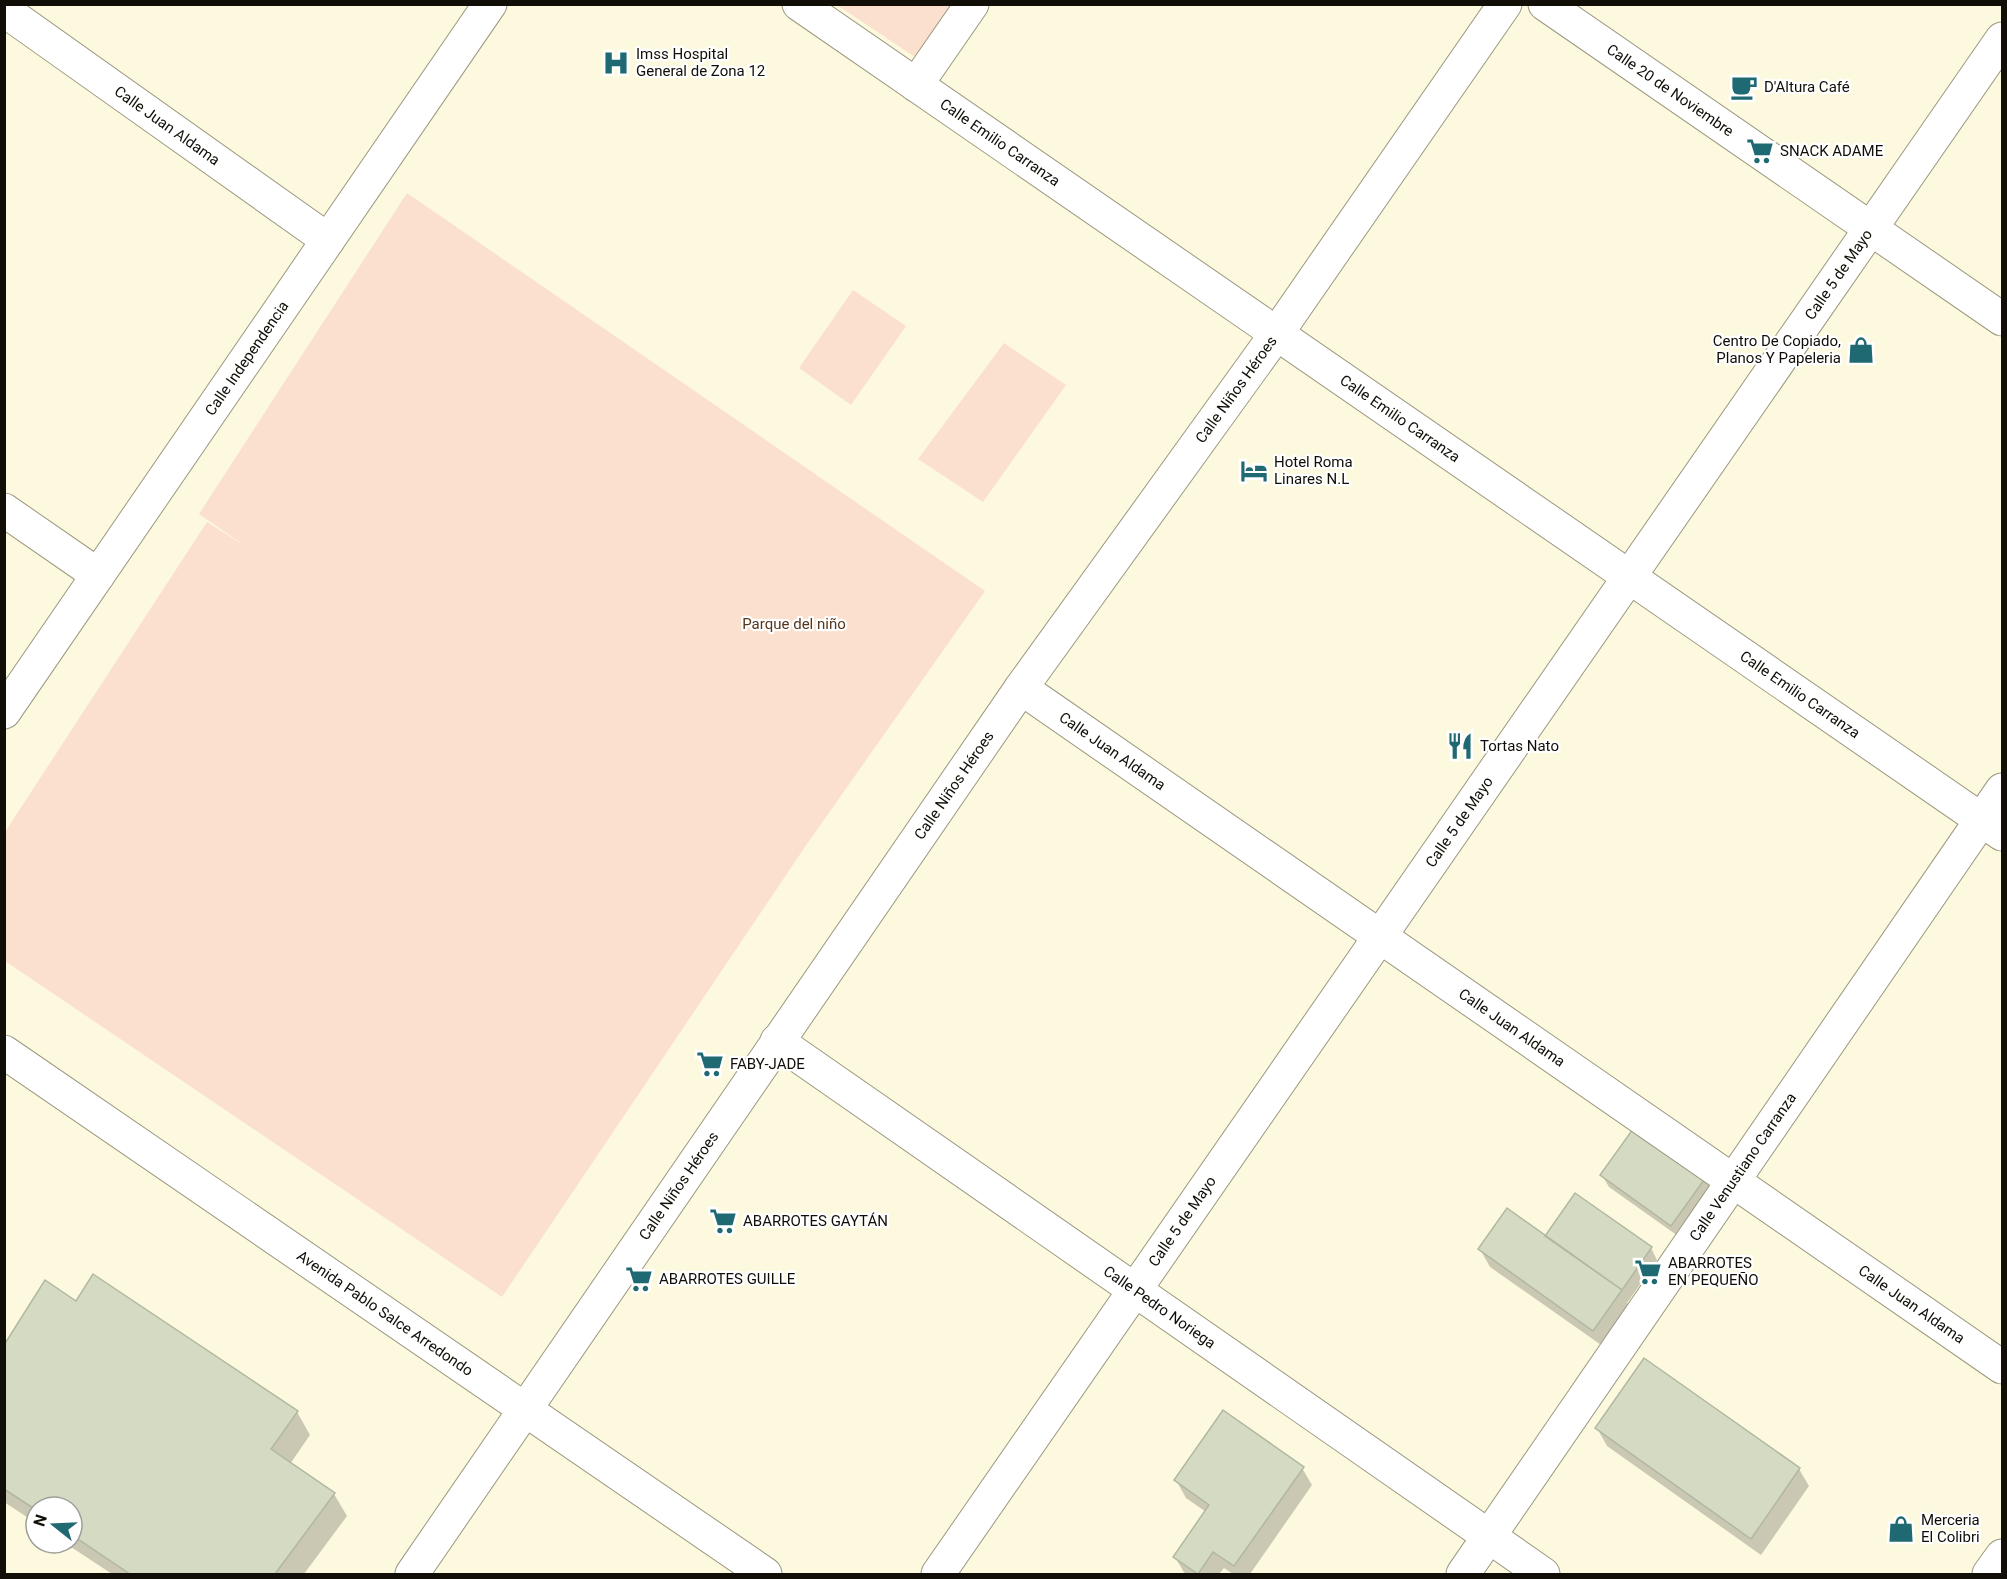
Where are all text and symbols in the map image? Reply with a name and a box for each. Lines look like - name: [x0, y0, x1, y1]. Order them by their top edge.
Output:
- street label: Calle 20 de Noviembre: [1603, 40, 1737, 140]
- place label: Imss Hospital General de Zona 12: [636, 45, 765, 80]
- hospital icon: Imss Hospital General de Zona 12: [601, 48, 631, 78]
- cafe icon: D'Altura Café: [1729, 72, 1759, 102]
- place label: D'Altura Café: [1764, 78, 1850, 96]
- street label: Calle Juan Aldama: [111, 82, 223, 169]
- street label: Calle Emilio Carranza: [936, 95, 1063, 190]
- supermarket icon: SNACK ADAME: [1745, 136, 1775, 166]
- place label: SNACK ADAME: [1780, 142, 1884, 160]
- street label: Calle 5 de Mayo: [1801, 226, 1876, 323]
- street label: Calle Independencia: [201, 298, 292, 419]
- place label: Centro De Copiado, Planos Y Papeleria: [1713, 332, 1841, 367]
- street label: Calle Niños Héroes: [1192, 333, 1281, 447]
- shop icon: Centro De Copiado, Planos Y Papeleria: [1846, 335, 1876, 365]
- street label: Calle Emilio Carranza: [1336, 371, 1463, 466]
- place label: Hotel Roma Linares N.L: [1274, 453, 1353, 488]
- hotel icon: Hotel Roma Linares N.L: [1239, 456, 1269, 486]
- park label: Parque del niño: [742, 615, 846, 633]
- street label: Calle Emilio Carranza: [1736, 647, 1863, 742]
- street label: Calle Juan Aldama: [1056, 708, 1169, 794]
- street label: Calle Niños Héroes: [911, 728, 998, 843]
- restaurant icon: Tortas Nato: [1445, 731, 1475, 761]
- place label: Tortas Nato: [1480, 737, 1559, 755]
- street label: Calle 5 de Mayo: [1422, 773, 1497, 871]
- street label: Calle Juan Aldama: [1455, 985, 1568, 1071]
- supermarket icon: FABY-JADE: [695, 1049, 725, 1079]
- place label: FABY-JADE: [730, 1055, 805, 1073]
- street label: Calle Venustiano Carranza: [1686, 1089, 1800, 1244]
- street label: Calle Niños Héroes: [635, 1128, 722, 1244]
- street label: Calle 5 de Mayo: [1145, 1173, 1220, 1270]
- supermarket icon: ABARROTES GAYTÁN: [708, 1206, 738, 1236]
- place label: ABARROTES GAYTÁN: [743, 1212, 888, 1230]
- street label: Avenida Pablo Salce Arredondo: [294, 1247, 476, 1380]
- place label: ABARROTES EN PEQUEÑO: [1668, 1254, 1759, 1289]
- supermarket icon: ABARROTES EN PEQUEÑO: [1633, 1257, 1663, 1287]
- street label: Calle Juan Aldama: [1855, 1261, 1968, 1347]
- street label: Calle Pedro Noriega: [1100, 1262, 1219, 1352]
- supermarket icon: ABARROTES GUILLE: [624, 1264, 654, 1294]
- place label: ABARROTES GUILLE: [659, 1270, 796, 1288]
- north arrow: [24, 1495, 84, 1555]
- place label: Merceria El Colibri: [1921, 1511, 1980, 1546]
- text: N: [29, 1512, 51, 1529]
- shop icon: Merceria El Colibri: [1886, 1514, 1916, 1544]

